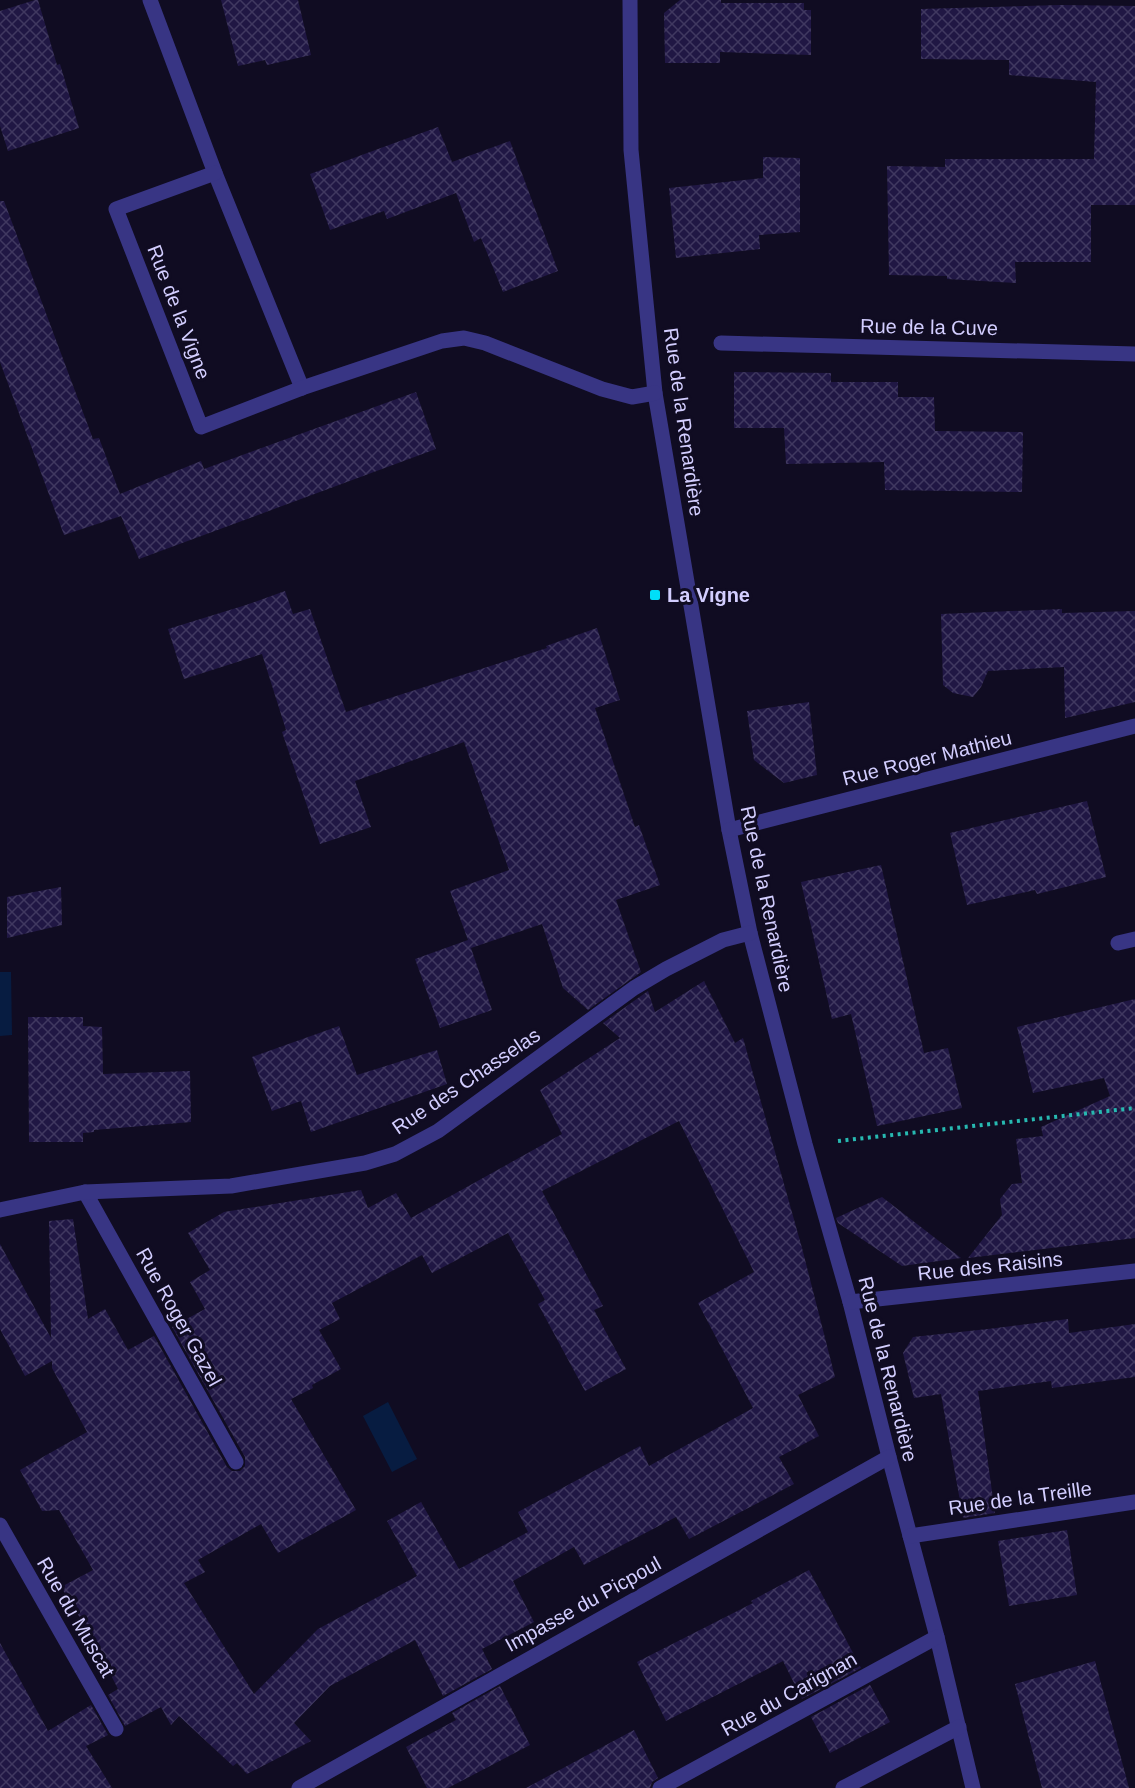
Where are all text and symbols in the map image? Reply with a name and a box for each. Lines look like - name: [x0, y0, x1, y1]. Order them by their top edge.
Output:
- street label: Rue de la Vigne: [143, 242, 215, 382]
- street label: Rue de la Cuve: [860, 315, 998, 339]
- street label: Rue de la Renardière: [660, 326, 708, 518]
- place label: La Vigne: [667, 584, 750, 606]
- marker: La Vigne: [648, 588, 662, 602]
- street label: Rue Roger Mathieu: [840, 726, 1014, 790]
- street label: Rue de la Renardière: [736, 804, 798, 994]
- street label: Rue des Chasselas: [388, 1023, 544, 1139]
- street label: Rue Roger Gazel: [132, 1244, 226, 1390]
- street label: Rue des Raisins: [916, 1247, 1064, 1285]
- street label: Rue de la Renardière: [854, 1274, 922, 1464]
- street label: Rue de la Treille: [947, 1477, 1093, 1519]
- street label: Impasse du Picpoul: [501, 1552, 665, 1656]
- street label: Rue du Muscat: [33, 1553, 119, 1681]
- street label: Rue du Carignan: [718, 1648, 860, 1740]

